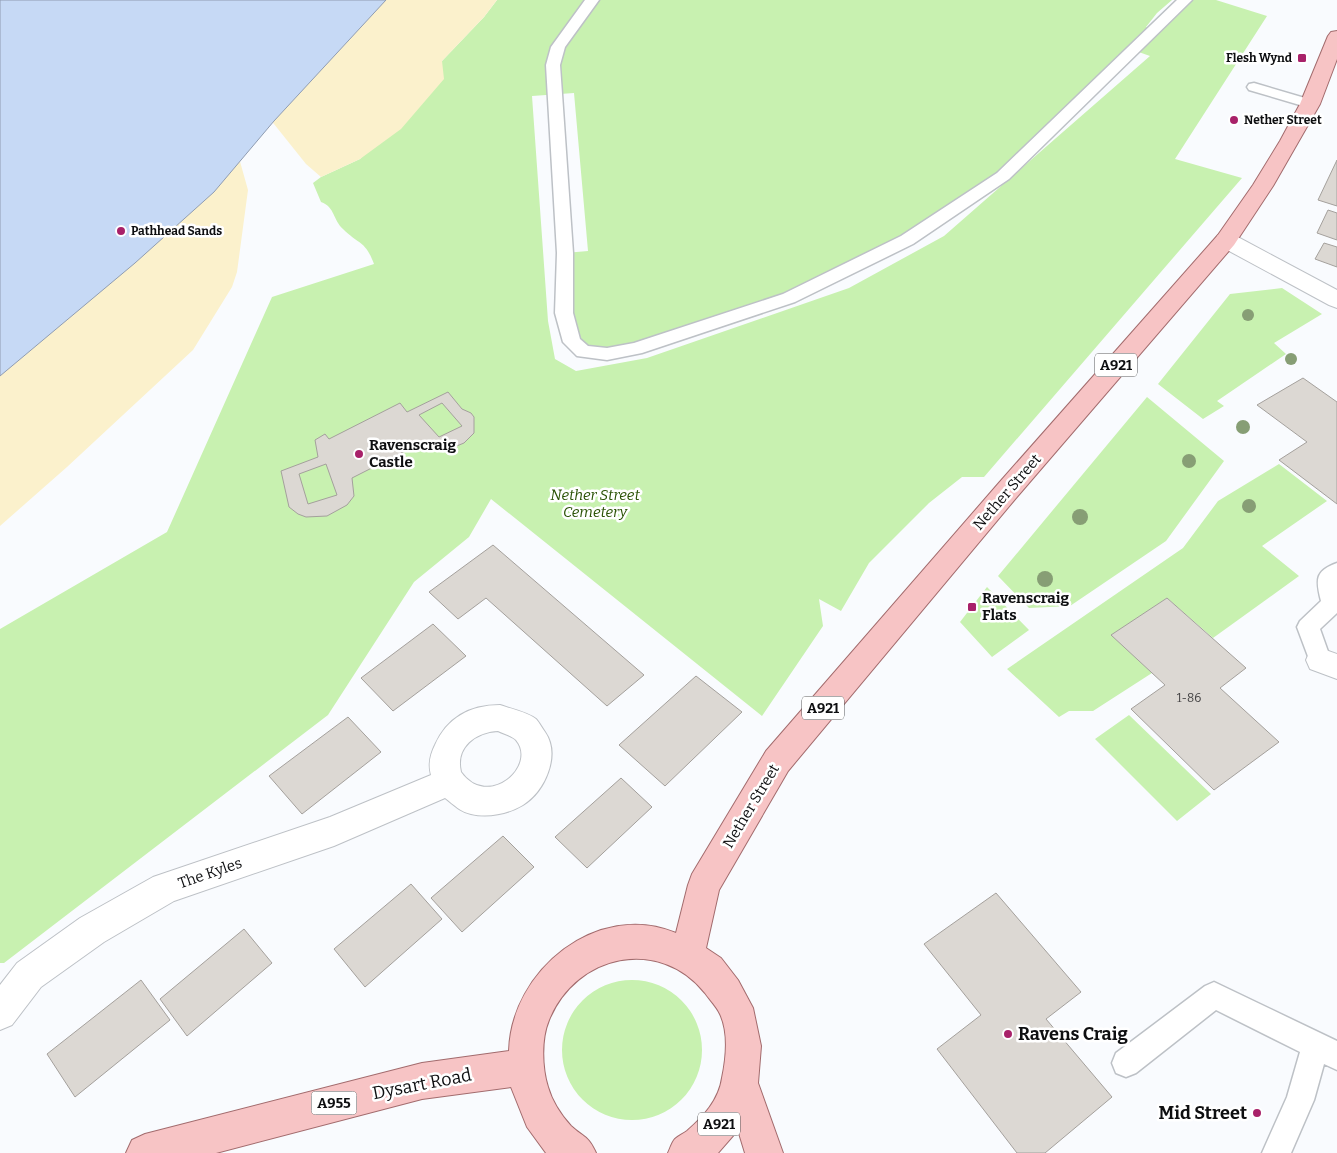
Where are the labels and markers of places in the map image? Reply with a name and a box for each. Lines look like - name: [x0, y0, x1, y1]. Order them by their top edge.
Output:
- place label: Flesh Wynd: [1226, 51, 1293, 65]
- marker: Flesh Wynd: [1296, 52, 1308, 64]
- place label: Nether Street: [1244, 113, 1322, 127]
- marker: Nether Street: [1228, 114, 1240, 126]
- place label: Pathhead Sands: [131, 224, 222, 238]
- marker: Pathhead Sands: [115, 225, 127, 237]
- place label: Ravenscraig Castle: [369, 436, 457, 471]
- marker: Ravenscraig Castle: [353, 448, 365, 460]
- place label: Ravenscraig Flats: [982, 589, 1070, 624]
- marker: Ravenscraig Flats: [966, 601, 978, 613]
- place label: Ravens Craig: [1018, 1023, 1128, 1045]
- marker: Ravens Craig: [1002, 1028, 1014, 1040]
- place label: Mid Street: [1159, 1102, 1247, 1124]
- marker: Mid Street: [1251, 1107, 1263, 1119]

